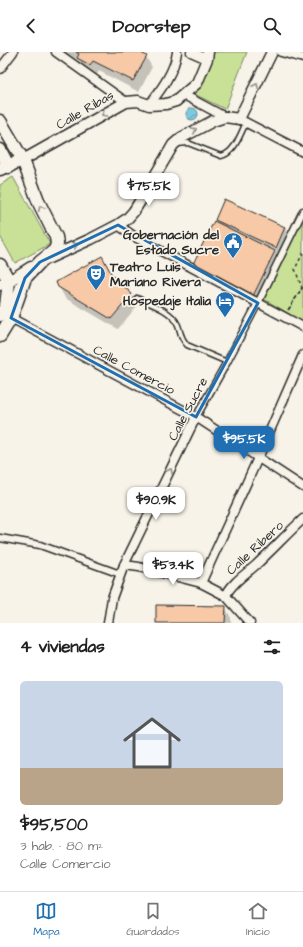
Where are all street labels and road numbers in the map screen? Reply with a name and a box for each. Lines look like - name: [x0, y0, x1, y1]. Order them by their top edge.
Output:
- street label: Calle Ribas: [53, 86, 118, 134]
- street label: Calle Comercio: [90, 341, 179, 400]
- street label: Calle Sucre: [164, 374, 212, 444]
- street label: Calle Ribero: [222, 516, 288, 579]

